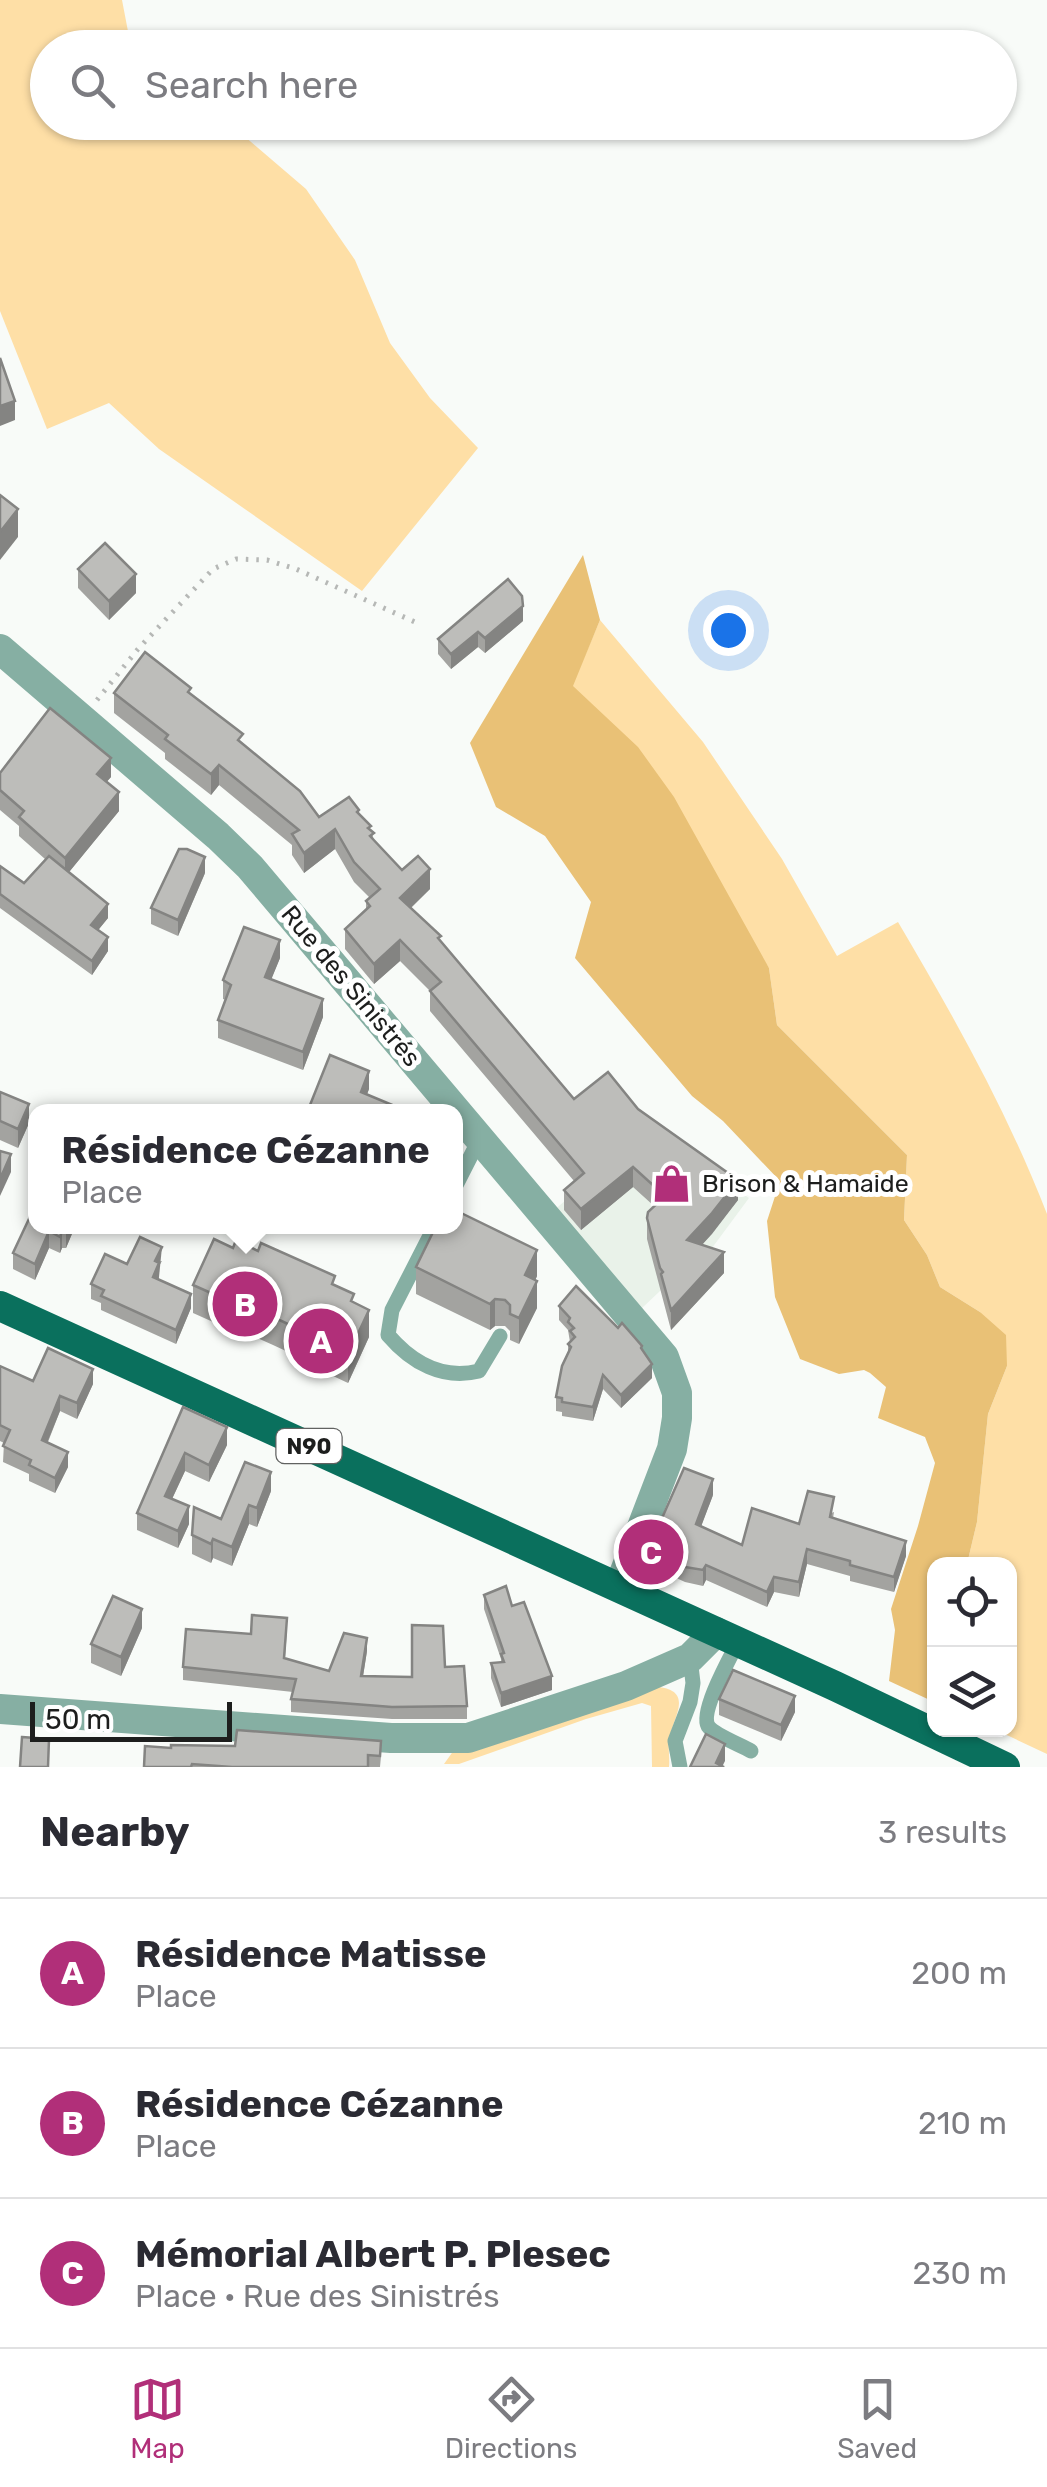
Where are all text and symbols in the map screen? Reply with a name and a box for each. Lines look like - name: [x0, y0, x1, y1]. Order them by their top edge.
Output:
- search box: [30, 30, 1017, 140]
- icon: search: [65, 58, 120, 113]
- text: Search here: [145, 62, 358, 108]
- your location: [703, 605, 754, 656]
- street label: Rue des Sinistrés: [275, 900, 427, 1072]
- popup: [28, 1104, 463, 1234]
- text: Résidence Cézanne: [61, 1127, 430, 1173]
- shop icon: Brison & Hamaide: [651, 1162, 693, 1204]
- place label: Brison & Hamaide: [702, 1169, 909, 1198]
- text: Place: [61, 1173, 143, 1211]
- pin: B: [212, 1266, 278, 1342]
- pin: A: [288, 1304, 354, 1378]
- road number: N90: [276, 1429, 342, 1463]
- pin: C: [618, 1514, 684, 1590]
- map controls: [927, 1557, 1017, 1737]
- button: locate: [927, 1557, 1017, 1647]
- button: layers: [927, 1647, 1017, 1737]
- scale bar: [30, 1697, 232, 1742]
- text: 50 m: [45, 1703, 111, 1736]
- text: Nearby: [40, 1807, 190, 1857]
- text: 3 results: [878, 1813, 1007, 1851]
- text: Résidence Matisse: [135, 1931, 486, 1977]
- text: A: [61, 1954, 84, 1992]
- text: 200 m: [911, 1954, 1007, 1992]
- text: Place: [135, 1977, 217, 2015]
- text: Résidence Cézanne: [135, 2081, 504, 2127]
- text: B: [61, 2104, 84, 2142]
- text: 210 m: [918, 2104, 1007, 2142]
- text: Place: [135, 2127, 217, 2165]
- text: Mémorial Albert P. Plesec: [135, 2231, 611, 2277]
- text: C: [61, 2254, 84, 2292]
- text: 230 m: [912, 2254, 1007, 2292]
- text: Place · Rue des Sinistrés: [135, 2277, 500, 2315]
- tab: Map: [130, 2372, 185, 2465]
- tab: Directions: [445, 2372, 577, 2465]
- tab: Saved: [837, 2372, 917, 2465]

